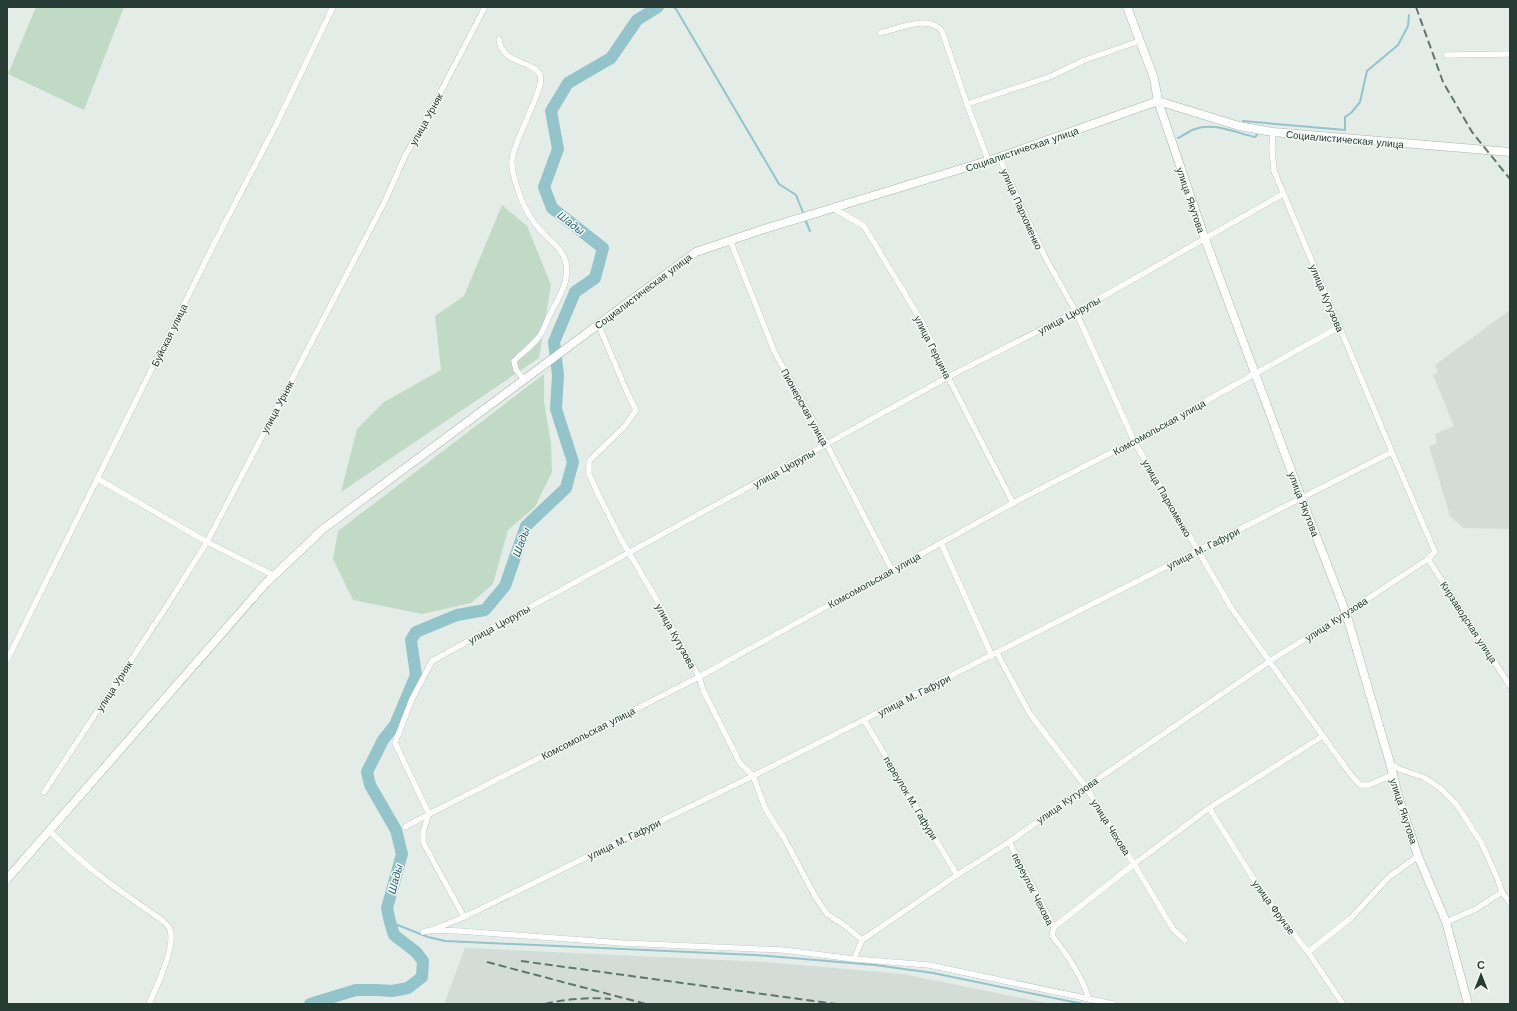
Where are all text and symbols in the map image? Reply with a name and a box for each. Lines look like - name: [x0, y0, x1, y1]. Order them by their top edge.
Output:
- street label: улица Урняк: [408, 91, 446, 147]
- street label: Социалистическая улица: [964, 125, 1080, 174]
- street label: Социалистическая улица: [1285, 129, 1405, 150]
- street label: улица Якутова: [1174, 166, 1207, 235]
- street label: улица Пархоменко: [999, 167, 1045, 252]
- water label: Шады: [555, 209, 587, 238]
- street label: Социалистическая улица: [593, 251, 694, 331]
- street label: улица Кутузова: [1307, 263, 1346, 334]
- street label: улица Цюрупы: [1036, 294, 1102, 336]
- street label: Буйская улица: [150, 302, 190, 368]
- street label: улица Герцина: [912, 314, 953, 381]
- street label: Пионерская улица: [779, 367, 831, 448]
- street label: улица Урняк: [259, 379, 296, 435]
- street label: Комсомольская улица: [1111, 397, 1208, 457]
- street label: улица Цюрупы: [751, 447, 817, 490]
- street label: улица Пархоменко: [1140, 458, 1193, 539]
- street label: улица Якутова: [1286, 470, 1321, 538]
- street label: улица М. Гафури: [1165, 525, 1241, 571]
- water label: Шады: [510, 526, 533, 559]
- street label: Комсомольская улица: [826, 550, 923, 610]
- street label: Кирзаводская улица: [1438, 579, 1499, 665]
- street label: улица Кутузова: [1303, 595, 1370, 644]
- street label: улица Кутузова: [653, 602, 698, 671]
- street label: улица Цюрупы: [466, 603, 532, 646]
- street label: улица Урняк: [94, 659, 135, 713]
- street label: улица М. Гафури: [876, 672, 952, 718]
- street label: Комсомольская улица: [540, 705, 637, 762]
- street label: переулок М. Гафури: [881, 755, 940, 842]
- street label: улица Кутузова: [1035, 775, 1100, 826]
- street label: улица Якутова: [1388, 777, 1419, 846]
- street label: улица Чехова: [1089, 797, 1132, 858]
- street label: улица М. Гафури: [586, 817, 663, 862]
- street label: переулок Чехова: [1010, 851, 1056, 927]
- water label: Шады: [385, 863, 406, 896]
- street label: улица Фрунзе: [1250, 878, 1297, 937]
- north arrow: [1461, 955, 1501, 995]
- text: С: [1477, 959, 1485, 972]

